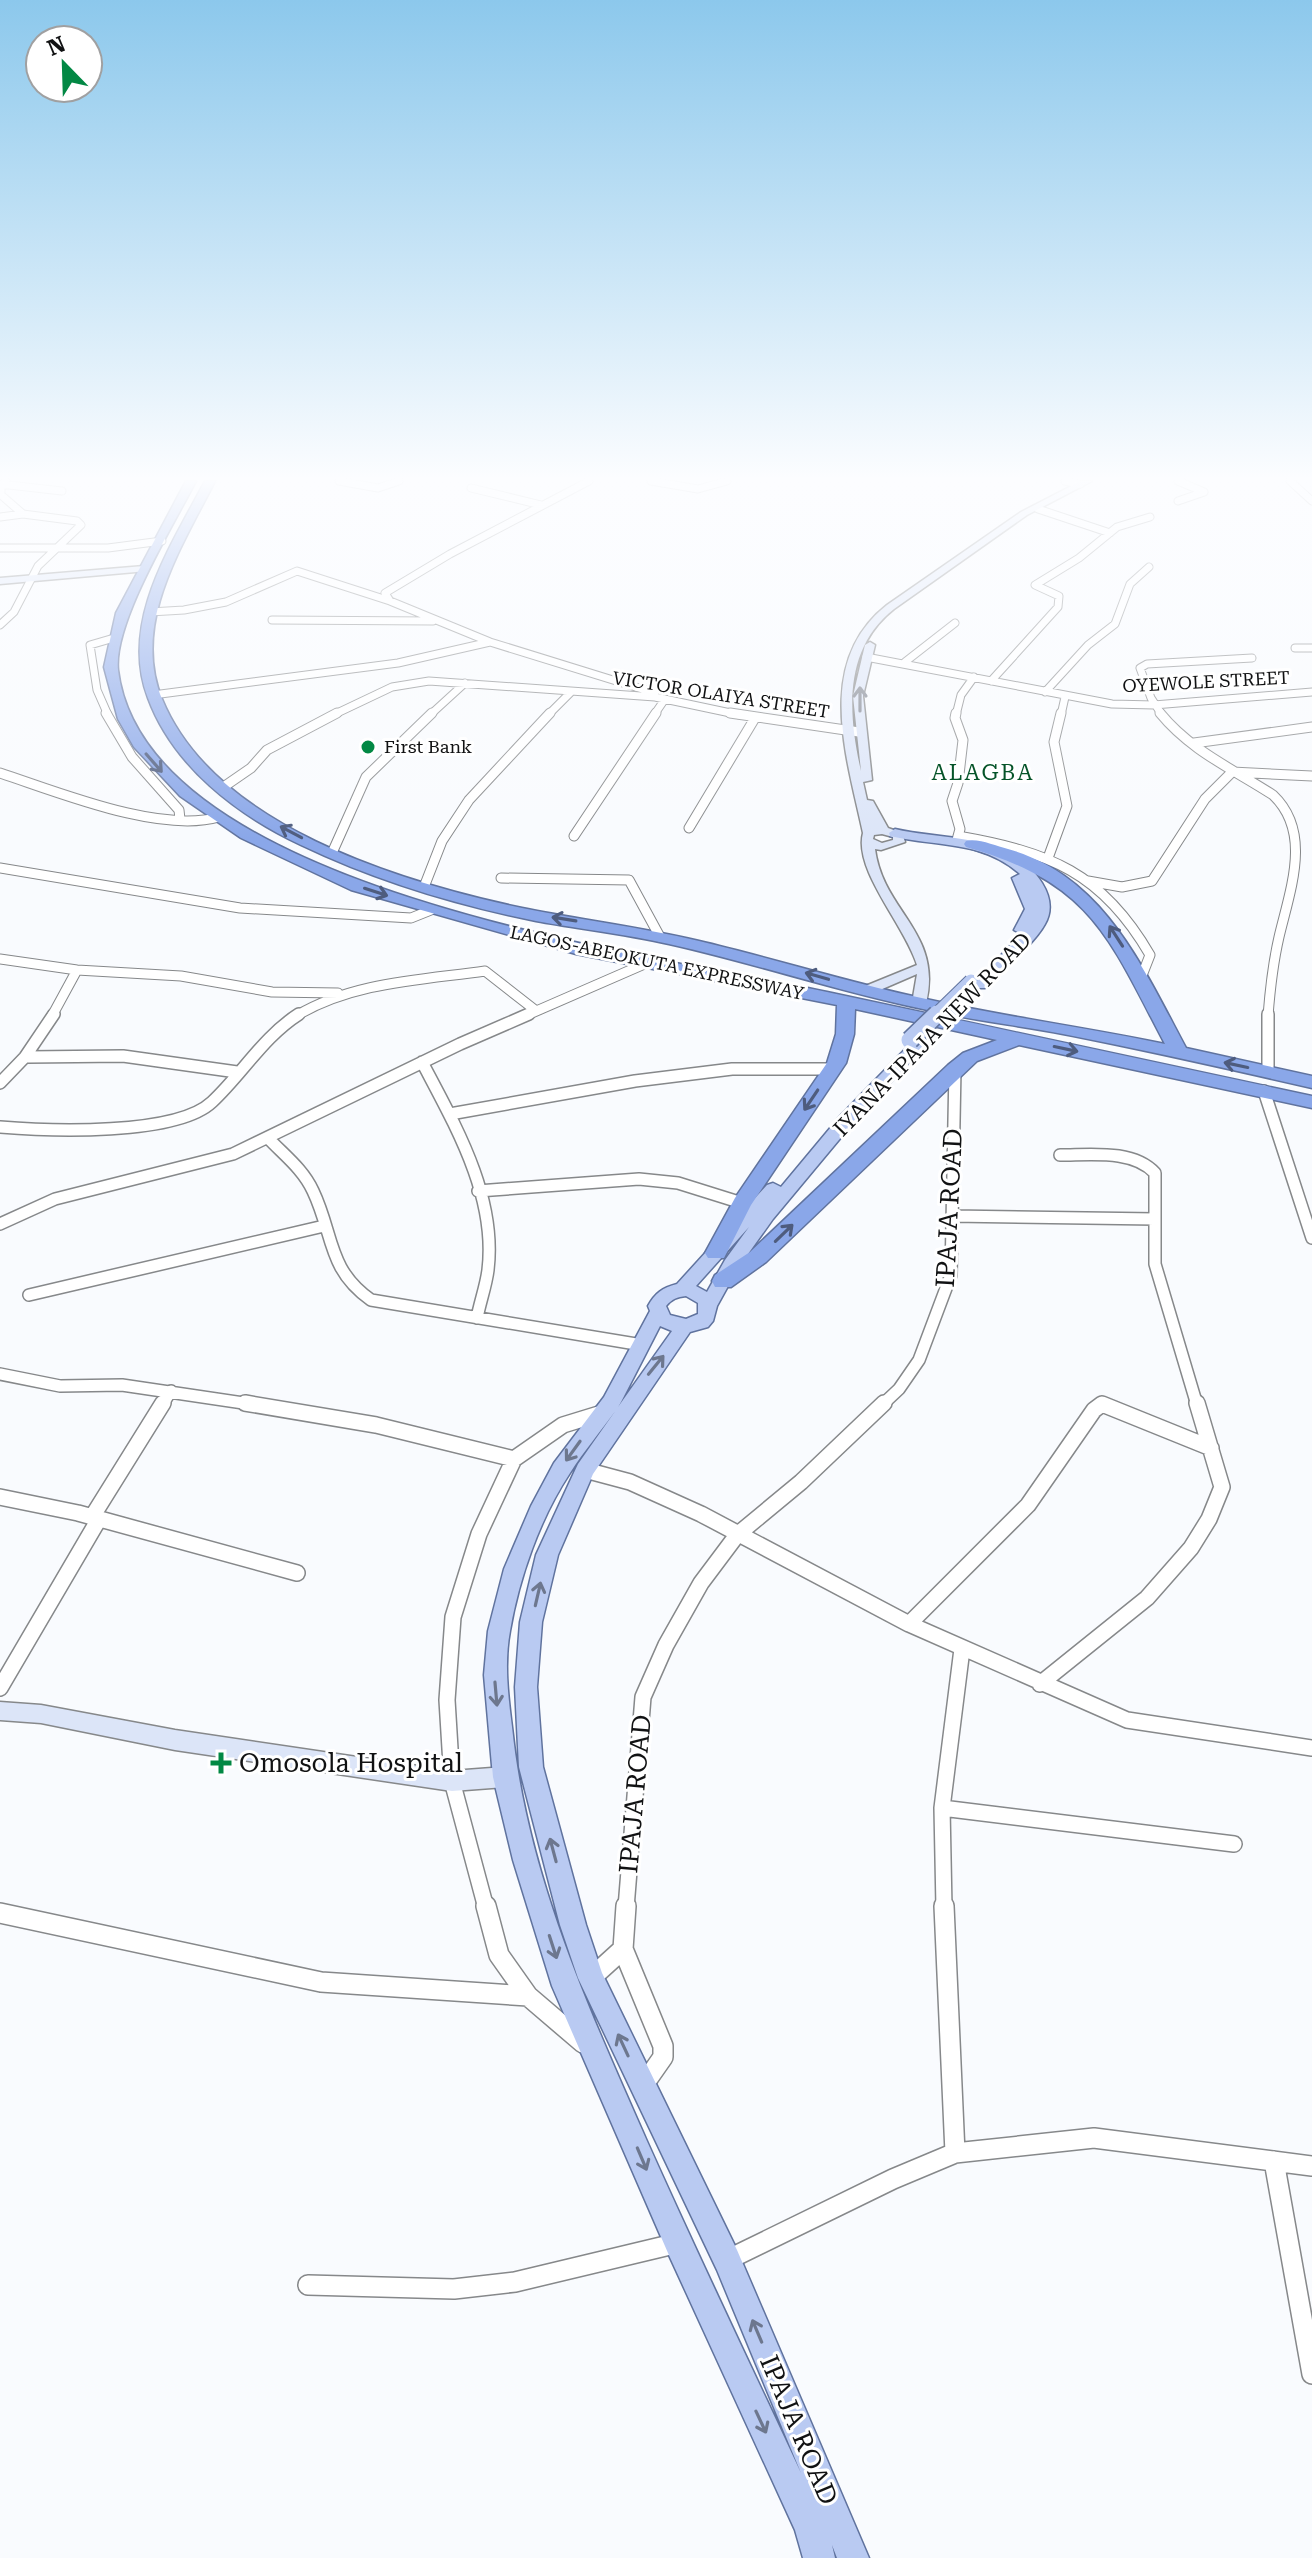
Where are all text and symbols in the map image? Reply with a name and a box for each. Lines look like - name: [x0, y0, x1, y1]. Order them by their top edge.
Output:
- north arrow: [24, 24, 104, 104]
- text: N: [44, 31, 69, 61]
- street label: VICTOR OLAIYA STREET: [611, 667, 831, 722]
- street label: OYEWOLE STREET: [1122, 667, 1290, 696]
- one-way arrow: [852, 686, 868, 713]
- place label: First Bank: [384, 736, 472, 757]
- marker: First Bank: [359, 738, 377, 756]
- one-way arrow: [145, 752, 163, 772]
- district label: ALAGBA: [931, 760, 1035, 785]
- one-way arrow: [279, 824, 303, 840]
- one-way arrow: [364, 886, 389, 901]
- one-way arrow: [552, 911, 577, 926]
- street label: LAGOS-ABEOKUTA EXPRESSWAY: [508, 921, 807, 1004]
- one-way arrow: [1107, 925, 1123, 948]
- street label: IYANA-IPAJA NEW ROAD: [828, 927, 1036, 1141]
- one-way arrow: [805, 967, 831, 982]
- one-way arrow: [1053, 1043, 1078, 1058]
- one-way arrow: [1224, 1057, 1249, 1072]
- one-way arrow: [803, 1089, 819, 1111]
- street label: IPAJA ROAD: [930, 1128, 968, 1288]
- one-way arrow: [774, 1223, 794, 1242]
- one-way arrow: [648, 1355, 665, 1376]
- one-way arrow: [565, 1439, 582, 1461]
- one-way arrow: [531, 1582, 546, 1607]
- one-way arrow: [489, 1680, 504, 1707]
- street label: IPAJA ROAD: [613, 1713, 657, 1875]
- place label: Omosola Hospital: [239, 1748, 463, 1778]
- marker: Omosola Hospital: [210, 1752, 232, 1774]
- one-way arrow: [544, 1838, 559, 1863]
- one-way arrow: [547, 1934, 561, 1959]
- one-way arrow: [615, 2034, 630, 2058]
- one-way arrow: [635, 2147, 650, 2171]
- one-way arrow: [749, 2320, 764, 2344]
- street label: IPAJA ROAD: [754, 2351, 844, 2509]
- one-way arrow: [754, 2409, 769, 2433]

